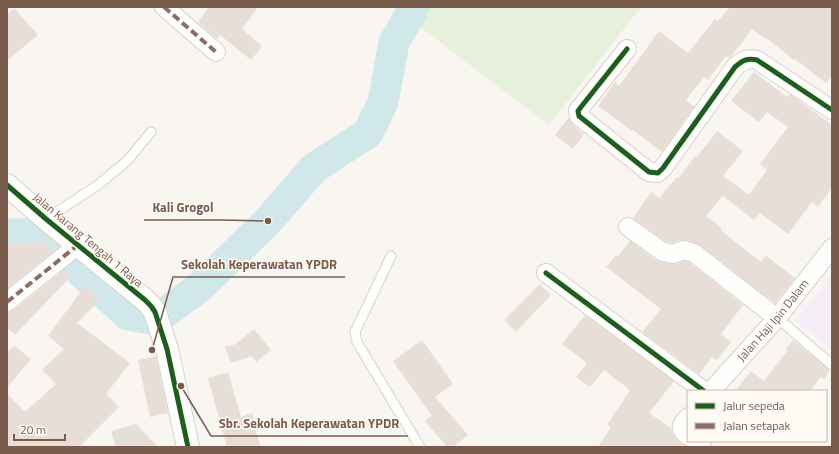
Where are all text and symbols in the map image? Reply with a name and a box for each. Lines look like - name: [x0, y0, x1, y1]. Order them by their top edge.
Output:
- street label: Jalan Karang Tengah 1 Raya: [29, 188, 148, 292]
- callout: Kali Grogol: [144, 195, 221, 220]
- text: Kali Grogol: [152, 197, 214, 217]
- callout: Sekolah Keperawatan YPDR: [173, 252, 345, 277]
- text: Sekolah Keperawatan YPDR: [181, 254, 337, 274]
- street label: Jalan Haji Ipin Dalam: [732, 275, 813, 366]
- legend: [687, 390, 827, 442]
- text: Jalur sepeda: [723, 396, 785, 415]
- callout: Sbr. Sekolah Keperawatan YPDR: [211, 411, 408, 436]
- text: Sbr. Sekolah Keperawatan YPDR: [219, 413, 399, 433]
- scale bar: [14, 416, 65, 442]
- text: Jalan setapak: [723, 416, 791, 435]
- text: 20 m: [20, 420, 46, 439]

